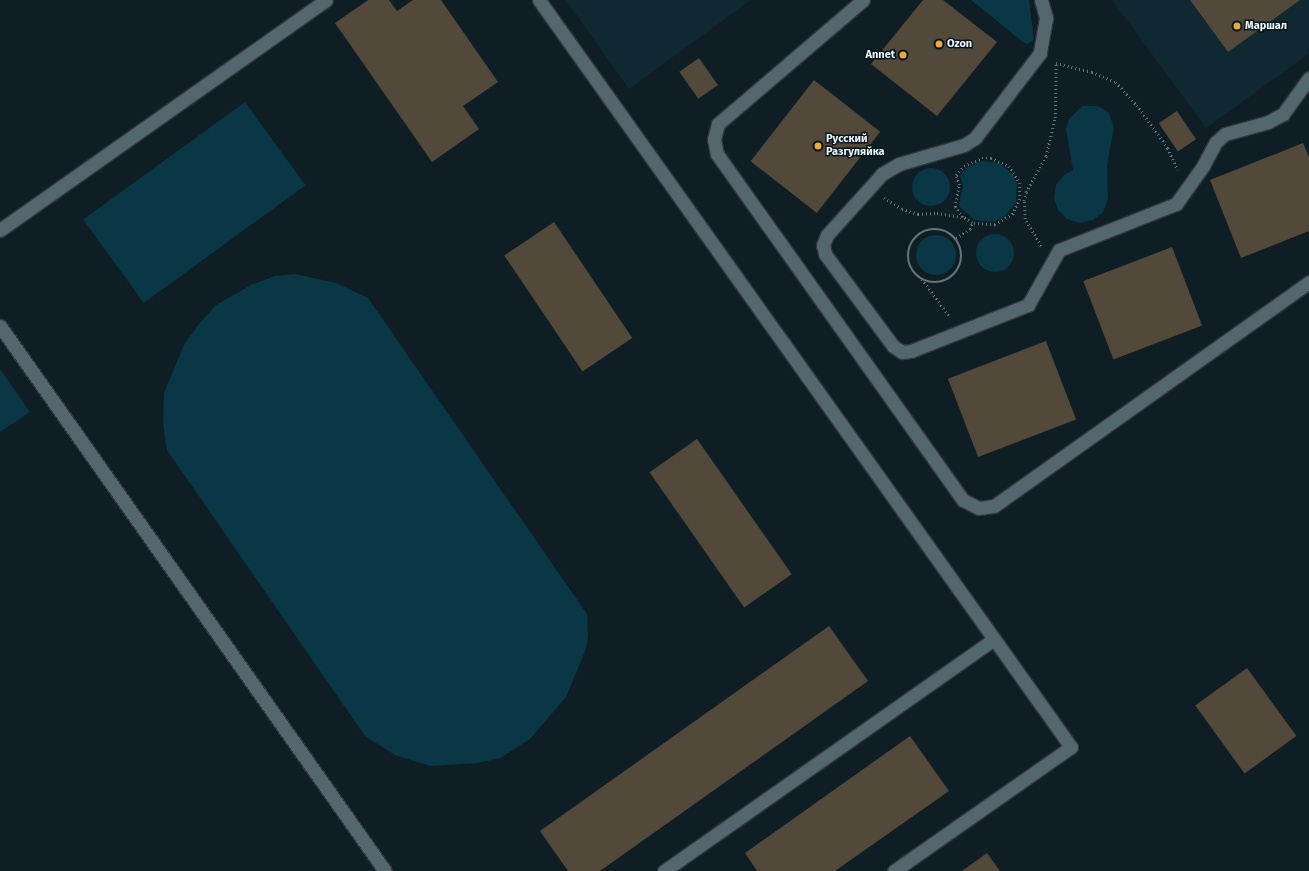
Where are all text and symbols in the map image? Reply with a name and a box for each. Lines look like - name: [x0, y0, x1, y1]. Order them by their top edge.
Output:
- place label: Маршал: [1245, 19, 1287, 33]
- marker: Маршал: [1232, 21, 1242, 31]
- place label: Ozon: [947, 37, 972, 51]
- marker: Ozon: [934, 39, 944, 49]
- place label: Annet: [865, 48, 895, 62]
- marker: Annet: [898, 50, 908, 60]
- place label: Русский Разгуляйка: [826, 133, 885, 159]
- marker: Русский Разгуляйка: [813, 141, 823, 151]

